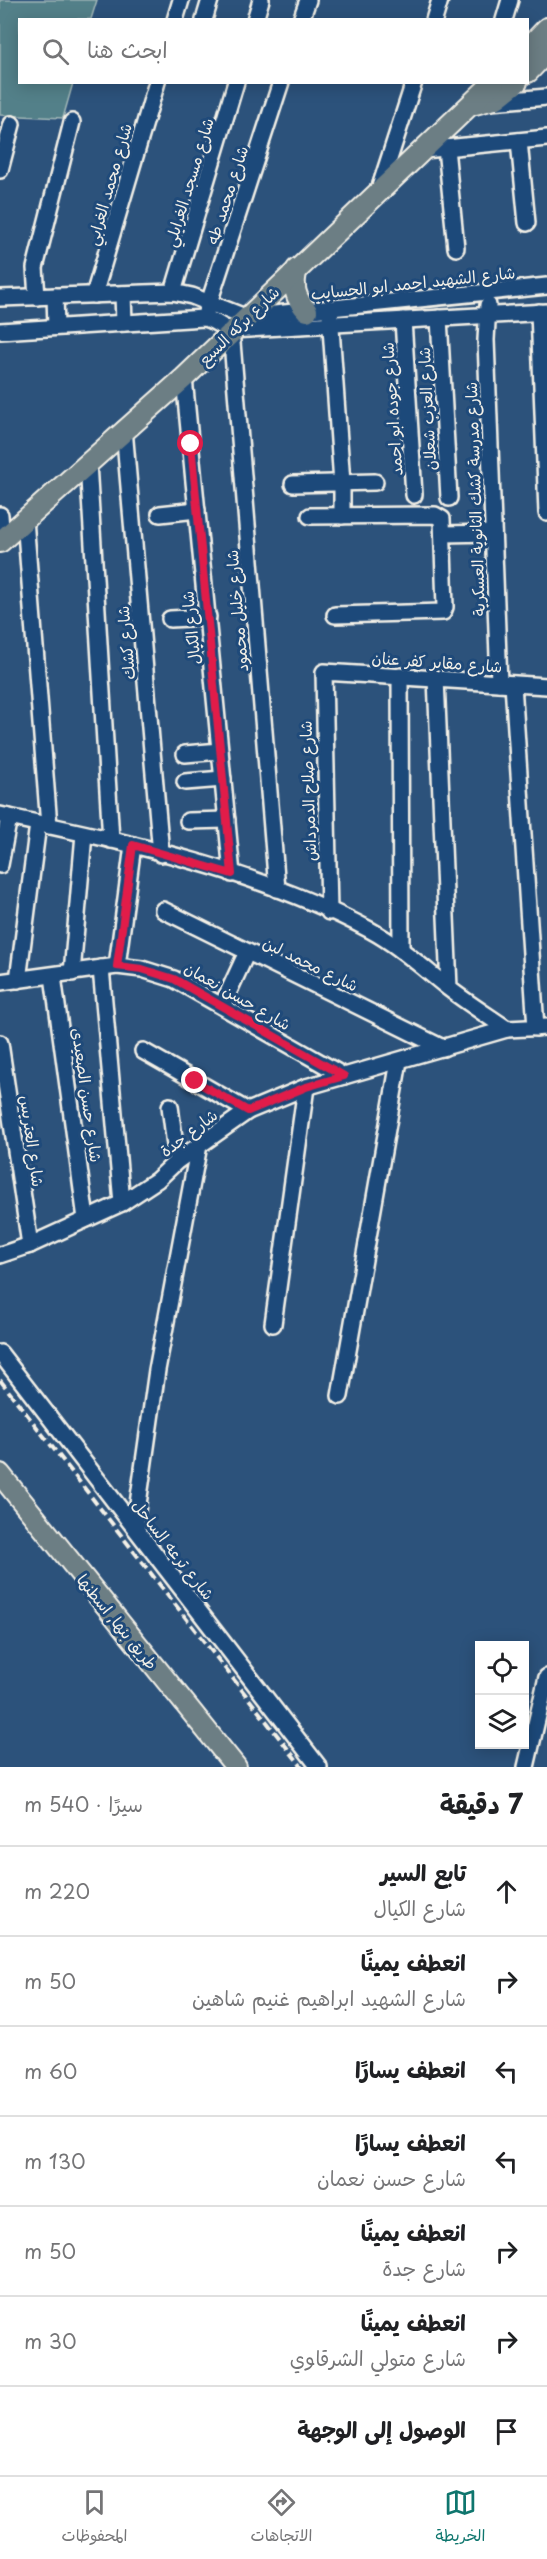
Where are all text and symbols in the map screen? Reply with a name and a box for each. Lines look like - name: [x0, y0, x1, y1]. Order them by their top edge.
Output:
- search box: [18, 18, 529, 84]
- text: ابحث هنا: [87, 32, 168, 65]
- icon: search: [39, 35, 72, 68]
- street label: شارع مسجد الغرابلي: [157, 115, 223, 251]
- street label: شارع محمد الغرابي: [79, 120, 141, 249]
- street label: شارع محمد طه: [199, 142, 254, 248]
- street label: شارع الشهيد احمد ابو الحسايب: [310, 259, 517, 306]
- street label: شارع بركه السبع: [192, 280, 285, 371]
- street label: شارع جوده ابو احمد: [374, 341, 409, 477]
- street label: شارع العزب شعلان: [411, 347, 442, 471]
- street label: شارع مدرسة كشك الثانوية العسكرية: [458, 381, 491, 617]
- route start: [177, 430, 203, 456]
- street label: شارع خليل محمود: [219, 549, 254, 673]
- street label: شارع الكيال: [174, 590, 207, 666]
- street label: شارع كشك: [110, 605, 141, 681]
- street label: شارع مقابر كفر عنان: [371, 644, 503, 679]
- street label: شارع صلاح الدمرداش: [293, 720, 322, 862]
- street label: شارع محمد لبن: [259, 930, 363, 997]
- street label: شارع حسن نعمان: [180, 955, 296, 1036]
- street label: شارع حسن الصعيدى: [66, 1026, 109, 1164]
- route end: [181, 1067, 207, 1093]
- street label: شارع العتريس: [14, 1094, 51, 1188]
- street label: شارع جدة: [154, 1102, 223, 1163]
- street label: شارع ترعه الساحل: [126, 1494, 221, 1605]
- street label: طريق بنها, اسطنها: [72, 1568, 164, 1674]
- map controls: [475, 1641, 529, 1749]
- button: locate: [475, 1641, 529, 1695]
- button: layers: [475, 1695, 529, 1749]
- text: 7 دقيقة: [440, 1784, 523, 1823]
- text: سيرًا · 540 m: [24, 1789, 143, 1819]
- text: تابع السير: [381, 1855, 466, 1888]
- icon: ahead: [490, 1875, 523, 1908]
- text: 220 m: [24, 1876, 90, 1906]
- text: شارع الكيال: [374, 1893, 466, 1923]
- text: انعطف يمينًا: [361, 1945, 466, 1978]
- icon: right: [490, 1965, 523, 1998]
- text: 50 m: [24, 1966, 76, 1996]
- text: شارع الشهيد ابراهيم غنيم شاهين: [192, 1983, 466, 2013]
- text: انعطف يسارًا: [355, 2052, 466, 2085]
- icon: left: [490, 2055, 523, 2088]
- text: 60 m: [24, 2056, 77, 2086]
- text: انعطف يسارًا: [355, 2125, 466, 2158]
- icon: left: [490, 2145, 523, 2178]
- text: 130 m: [24, 2146, 86, 2176]
- text: شارع حسن نعمان: [317, 2163, 466, 2193]
- text: انعطف يمينًا: [361, 2215, 466, 2248]
- icon: right: [490, 2235, 523, 2268]
- text: 50 m: [24, 2236, 76, 2266]
- text: شارع جدة: [382, 2253, 466, 2283]
- text: انعطف يمينًا: [361, 2305, 466, 2338]
- icon: right: [490, 2325, 523, 2358]
- text: 30 m: [24, 2326, 77, 2356]
- text: شارع متولي الشرقاوي: [290, 2343, 466, 2373]
- text: الوصول إلى الوجهة: [297, 2412, 466, 2445]
- icon: arrive: [490, 2415, 523, 2448]
- tab: المحفوظات: [62, 2486, 127, 2550]
- tab: الاتجاهات: [251, 2486, 312, 2550]
- tab: الخريطة: [436, 2486, 485, 2550]

